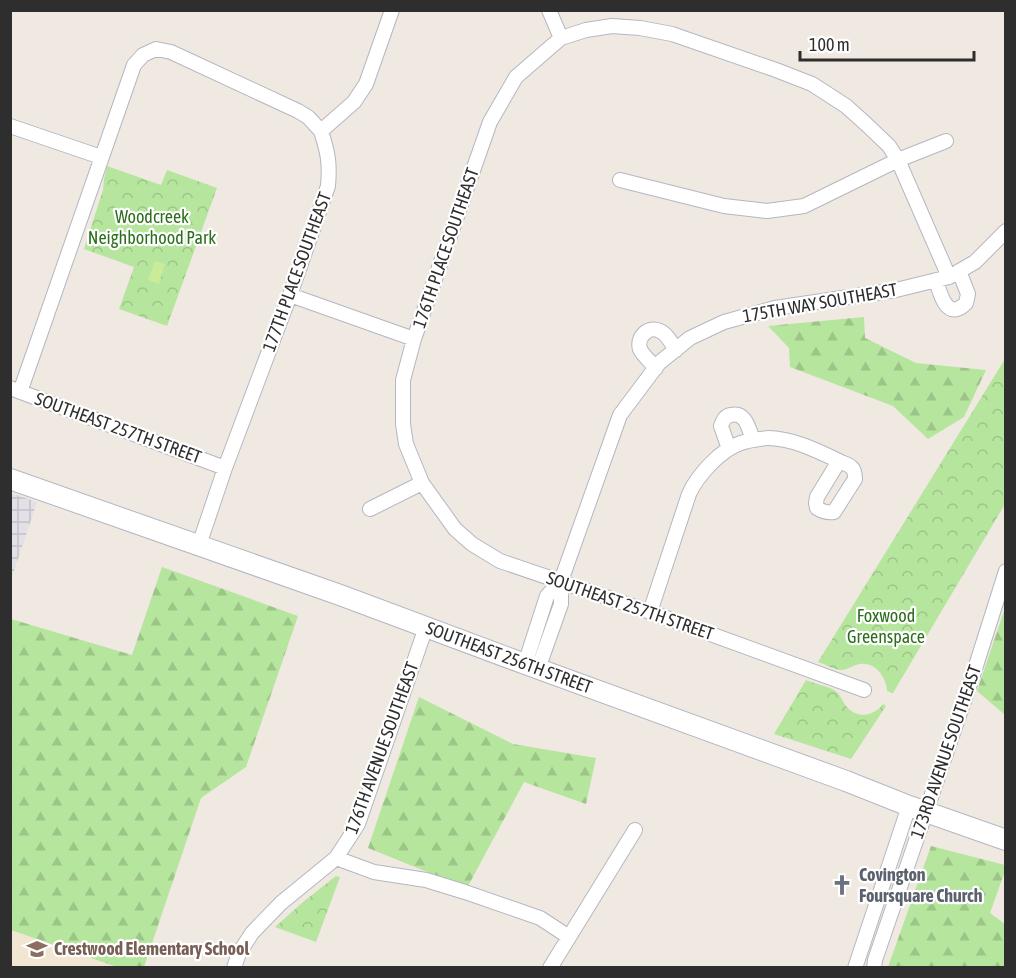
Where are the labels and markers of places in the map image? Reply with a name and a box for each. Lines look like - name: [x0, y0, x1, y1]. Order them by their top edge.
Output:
- place label: Covington Foursquare Church: [859, 864, 983, 906]
- church icon: Covington Foursquare Church: [830, 873, 854, 897]
- school or university icon: Crestwood Elementary School: [25, 937, 49, 961]
- place label: Crestwood Elementary School: [54, 938, 250, 959]

